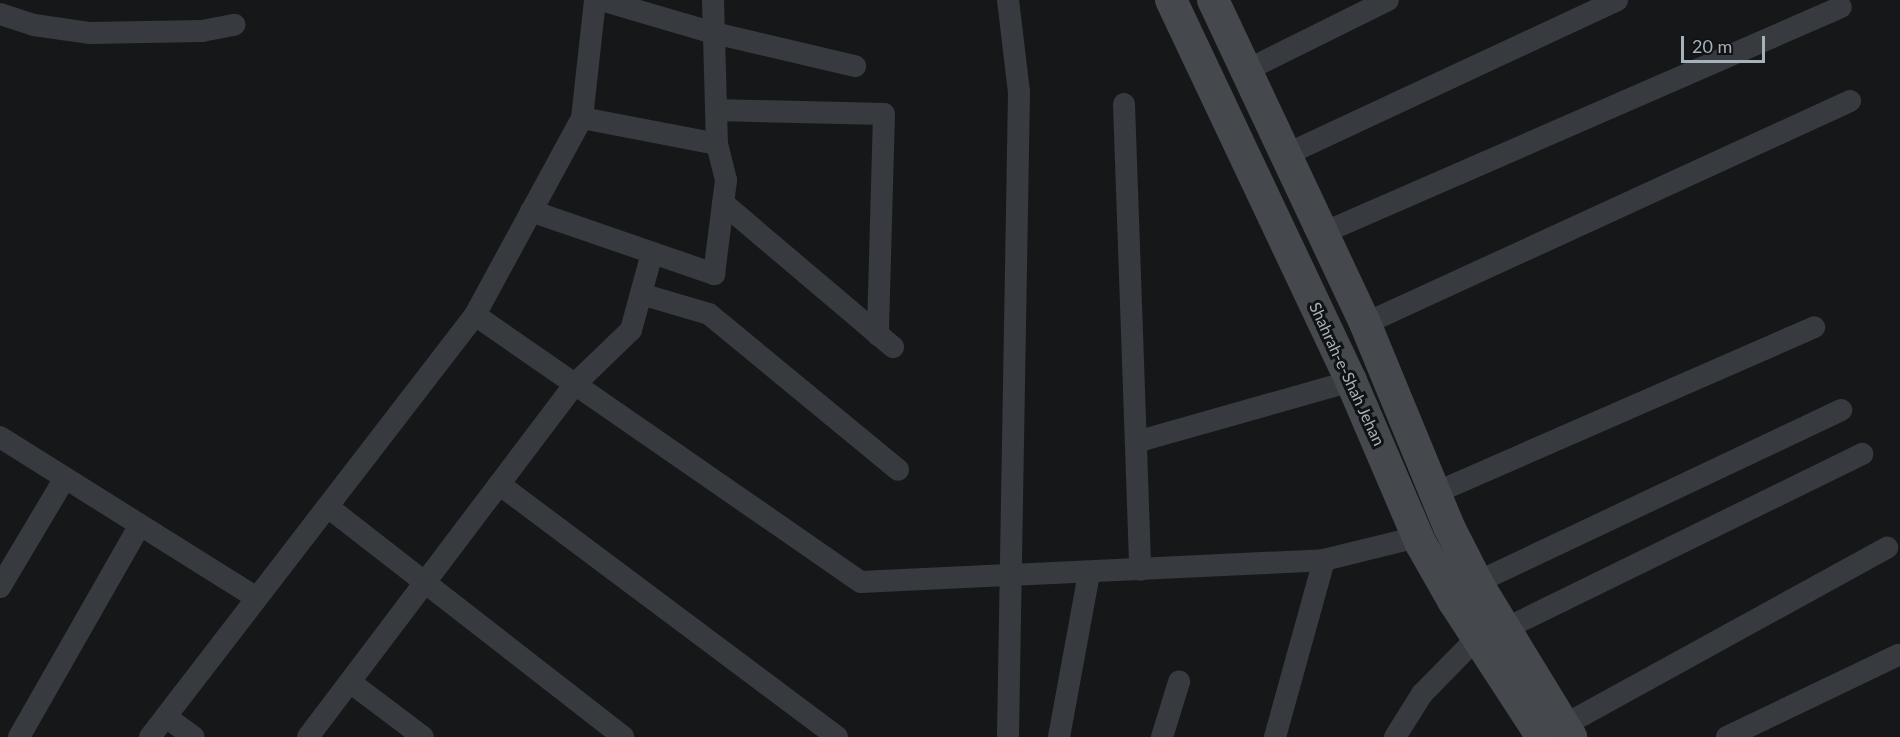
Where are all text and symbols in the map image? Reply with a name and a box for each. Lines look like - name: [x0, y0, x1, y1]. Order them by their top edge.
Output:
- scale bar: [1684, 24, 1768, 62]
- text: 20 m: [1692, 35, 1732, 57]
- street label: Shahrah-e-Shah Jehan: [1305, 299, 1389, 449]

